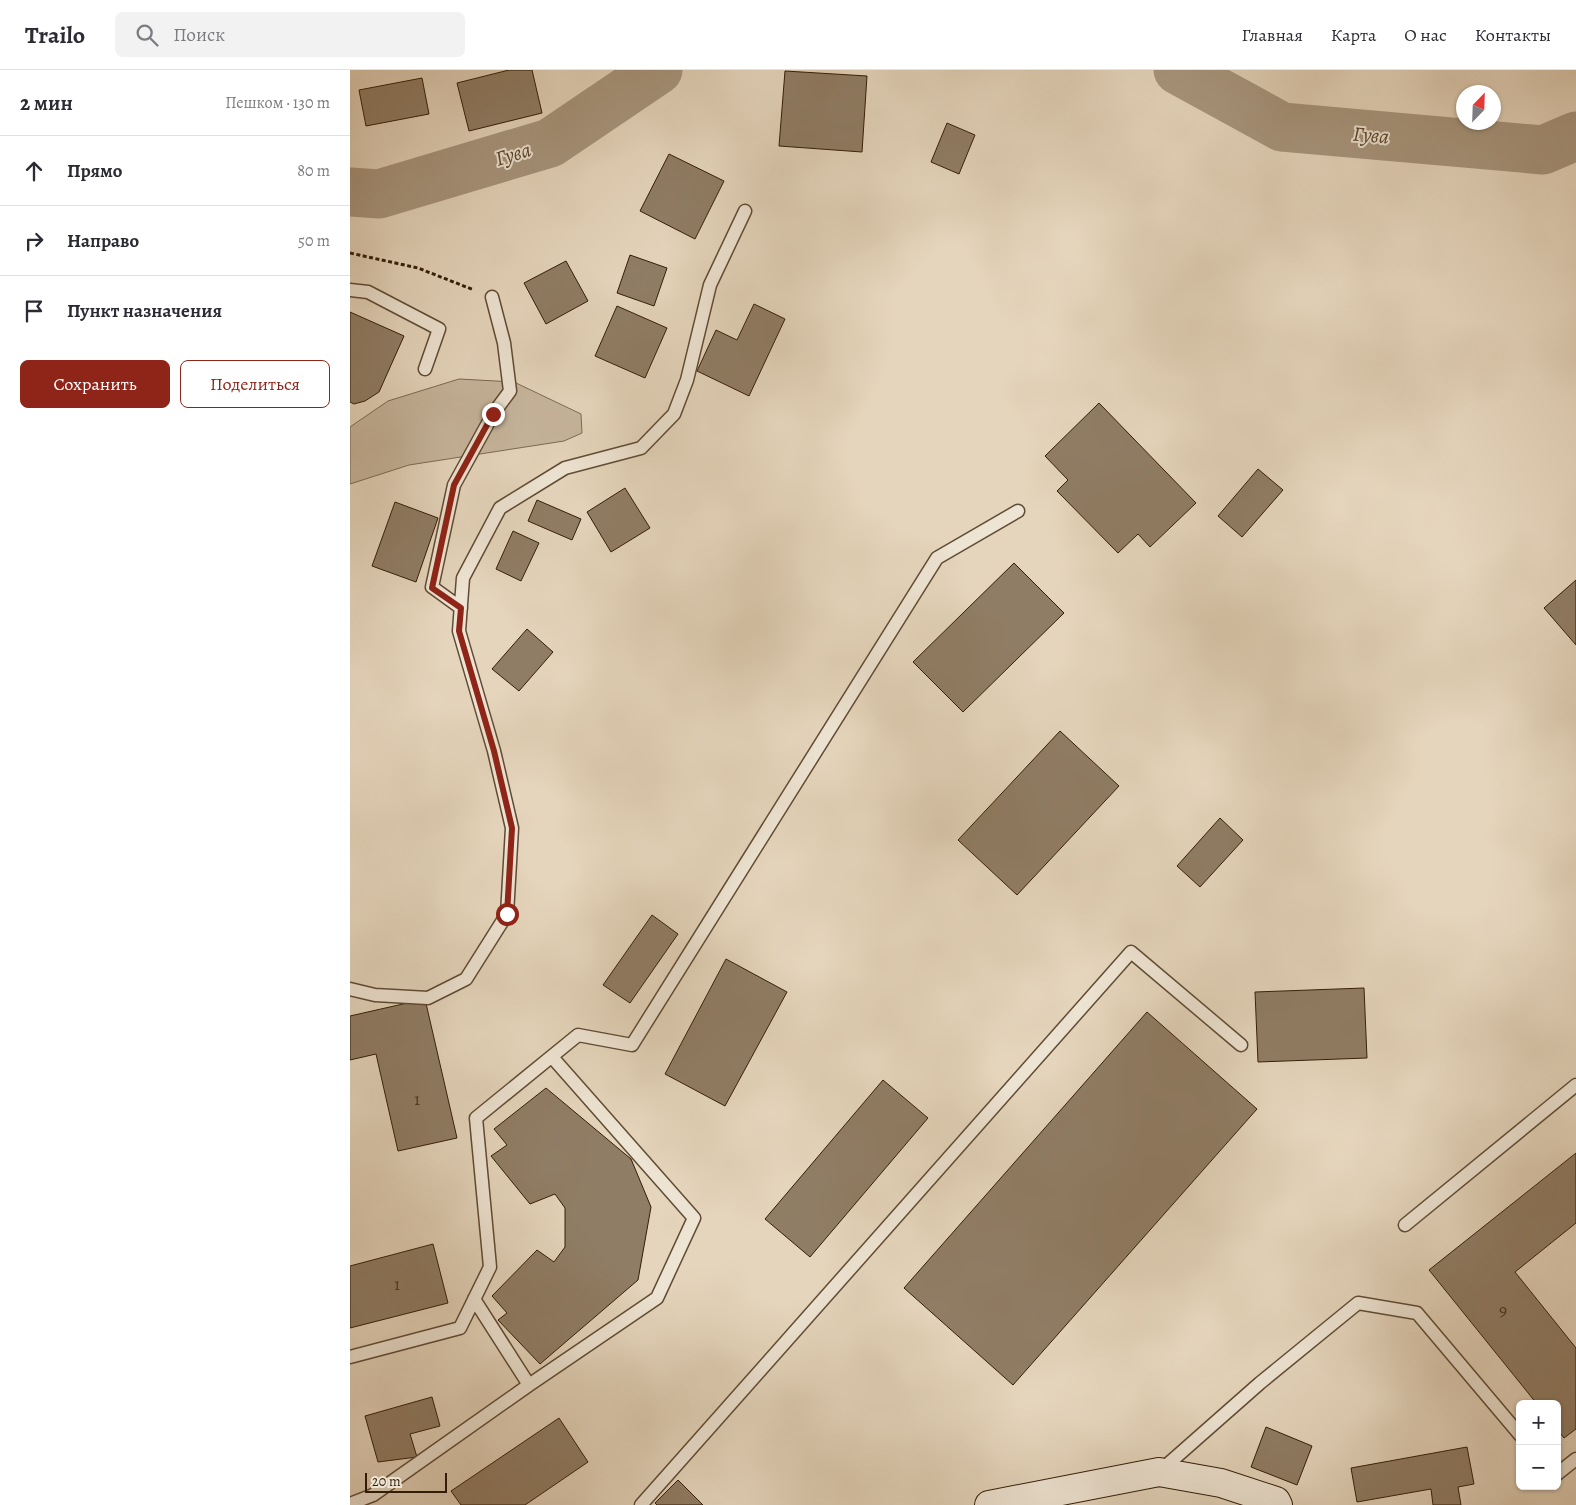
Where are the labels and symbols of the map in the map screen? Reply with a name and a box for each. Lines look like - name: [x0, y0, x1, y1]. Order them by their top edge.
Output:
- north arrow: [1456, 85, 1501, 130]
- water label: Гува: [1352, 119, 1391, 151]
- water label: Гува: [492, 135, 535, 173]
- route end: [482, 403, 505, 426]
- route start: [496, 903, 519, 926]
- house number: 1: [414, 1087, 420, 1111]
- house number: 1: [394, 1272, 400, 1296]
- house number: 9: [1499, 1298, 1507, 1322]
- scale bar: [365, 1470, 448, 1493]

